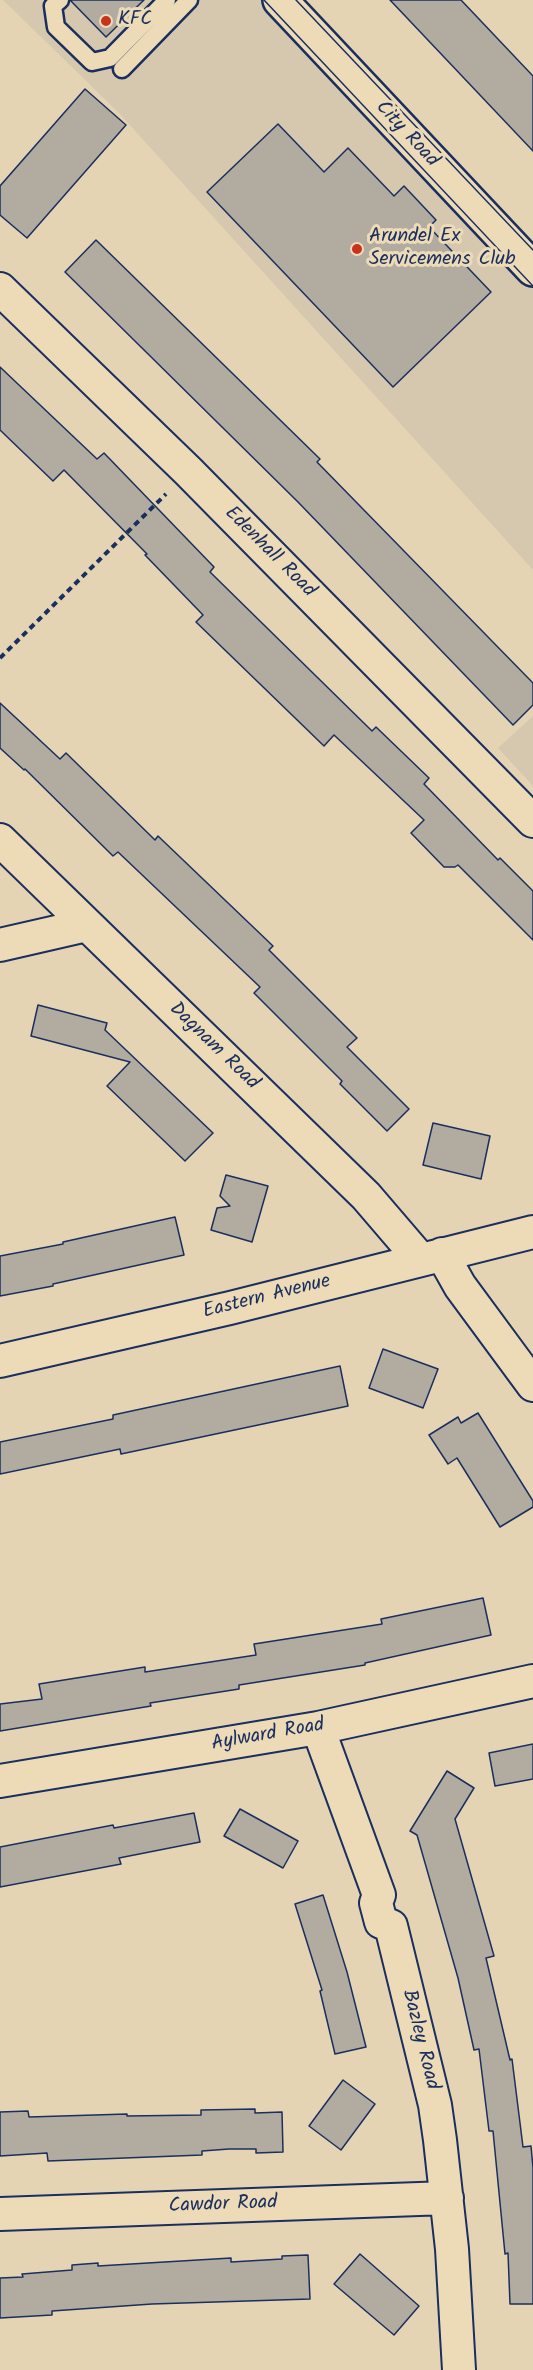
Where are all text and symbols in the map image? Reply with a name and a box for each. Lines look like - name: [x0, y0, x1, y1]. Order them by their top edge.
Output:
- place label: KFC: [118, 9, 152, 33]
- marker: KFC: [99, 14, 113, 28]
- street label: City Road: [369, 97, 443, 173]
- place label: Arundel Ex Servicemens Club: [369, 226, 515, 273]
- marker: Arundel Ex Servicemens Club: [350, 242, 364, 256]
- street label: Edenhall Road: [218, 502, 320, 604]
- street label: Dagnam Road: [163, 998, 263, 1096]
- street label: Eastern Avenue: [201, 1271, 333, 1325]
- street label: Aylward Road: [210, 1714, 326, 1758]
- street label: Bazley Road: [395, 1987, 443, 2093]
- street label: Cawdor Road: [168, 2192, 278, 2220]

